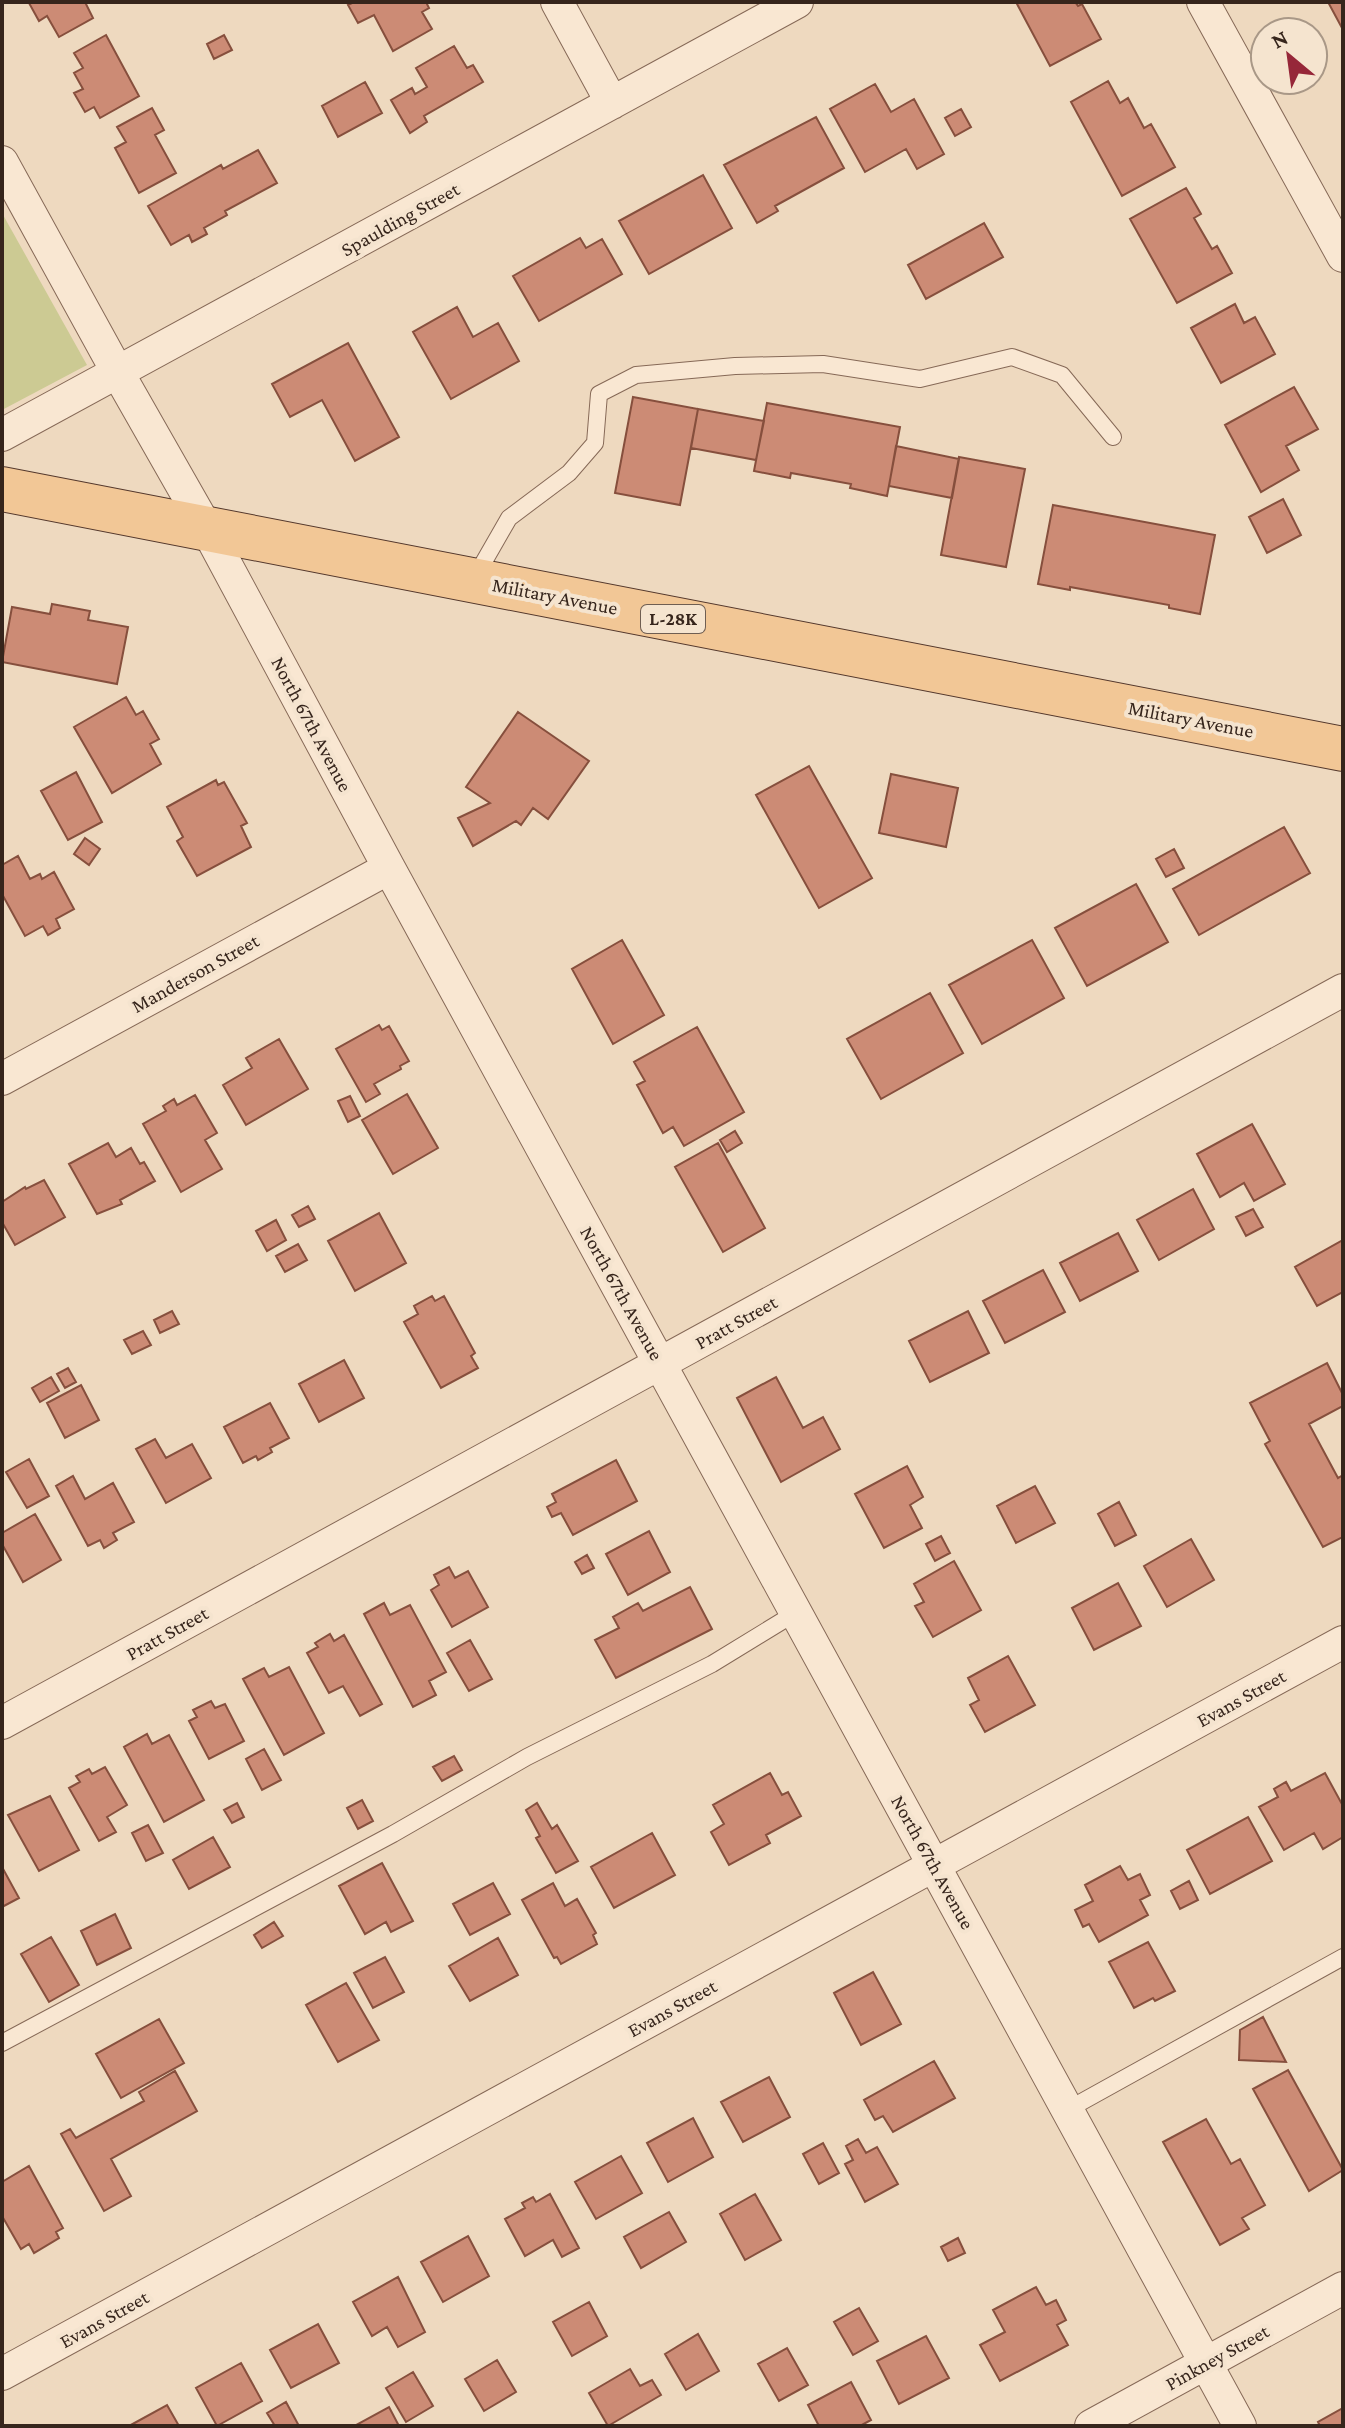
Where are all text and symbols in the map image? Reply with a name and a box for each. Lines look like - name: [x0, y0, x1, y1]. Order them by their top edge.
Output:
- north arrow: [1249, 16, 1329, 96]
- text: N: [1267, 24, 1292, 54]
- street label: Spaulding Street: [337, 177, 464, 261]
- street label: Military Avenue: [490, 573, 620, 620]
- road number: L-28K: [641, 605, 705, 633]
- street label: North 67th Avenue: [267, 653, 357, 795]
- street label: Military Avenue: [1126, 696, 1256, 743]
- street label: Manderson Street: [128, 929, 263, 1017]
- street label: North 67th Avenue: [576, 1222, 668, 1364]
- street label: Pratt Street: [691, 1290, 781, 1353]
- street label: Pratt Street: [122, 1601, 212, 1664]
- street label: Evans Street: [1193, 1664, 1290, 1731]
- street label: North 67th Avenue: [887, 1791, 979, 1933]
- street label: Evans Street: [624, 1974, 721, 2041]
- street label: Evans Street: [56, 2285, 153, 2352]
- street label: Pinkney Street: [1161, 2319, 1273, 2395]

